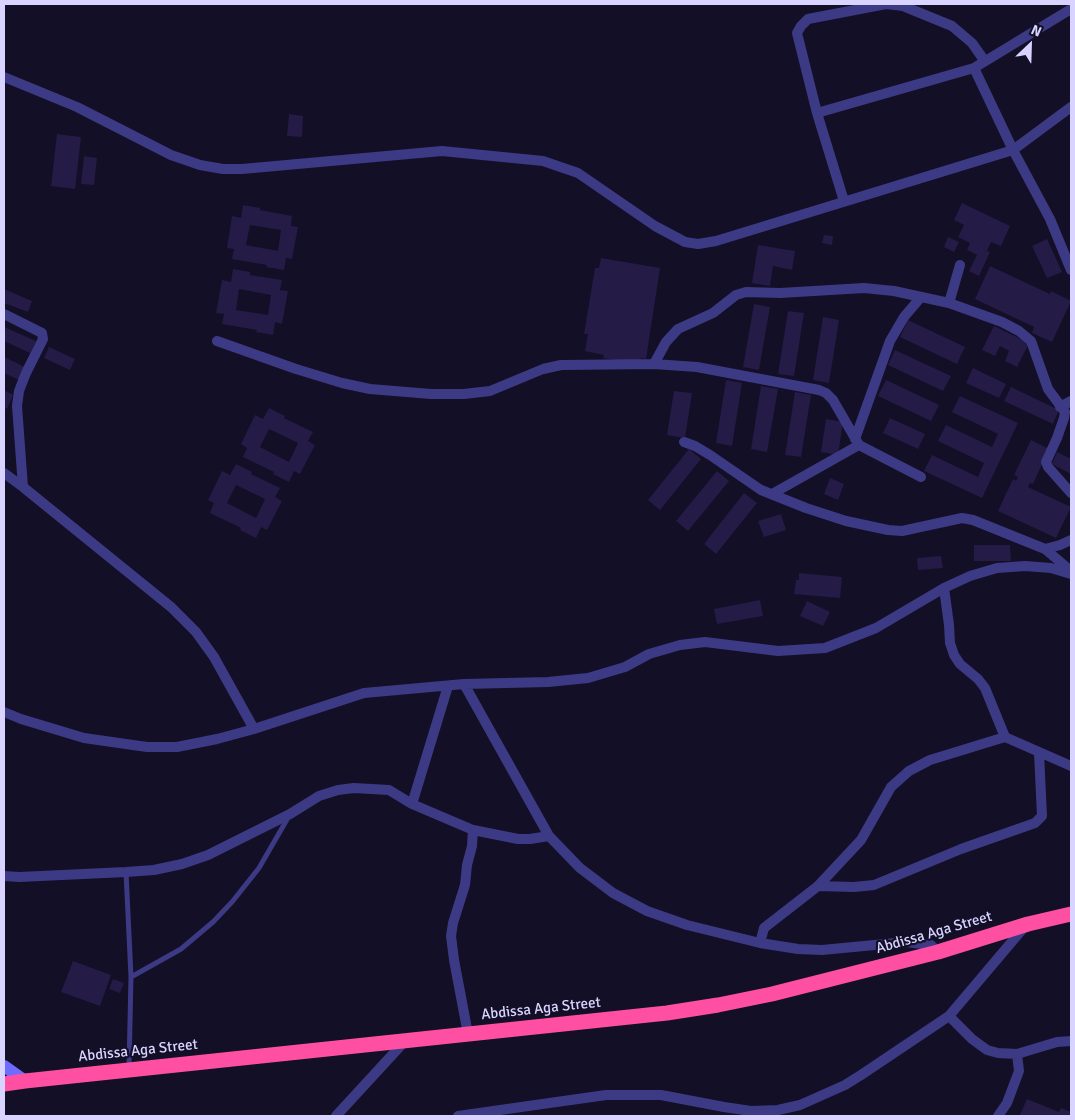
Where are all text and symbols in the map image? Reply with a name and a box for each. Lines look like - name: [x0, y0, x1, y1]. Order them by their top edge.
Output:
- north arrow: [1005, 20, 1055, 70]
- text: N: [1028, 21, 1044, 41]
- street label: Abdissa Aga Street: [874, 908, 994, 958]
- street label: Abdissa Aga Street: [480, 994, 602, 1024]
- street label: Abdissa Aga Street: [77, 1036, 199, 1066]

